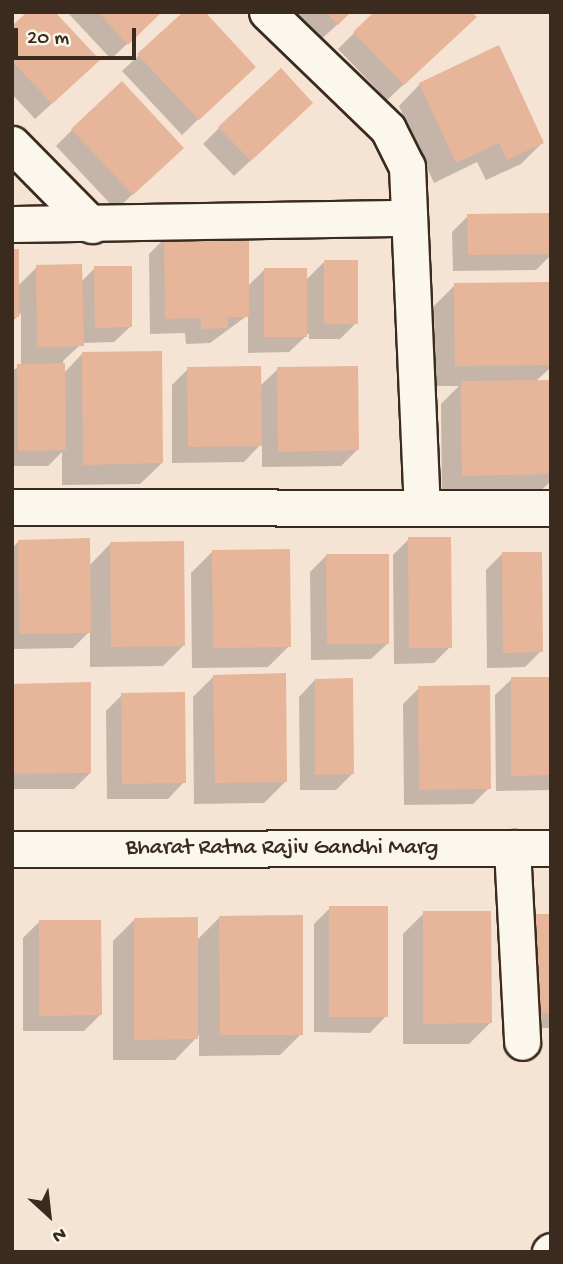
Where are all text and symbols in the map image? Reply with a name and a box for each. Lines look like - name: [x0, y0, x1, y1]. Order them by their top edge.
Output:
- scale bar: [18, 14, 140, 58]
- text: 20 m: [27, 27, 69, 52]
- street label: Bharat Ratna Rajiv Gandhi Marg: [126, 835, 438, 863]
- north arrow: [14, 1180, 84, 1250]
- text: N: [48, 1221, 70, 1247]

